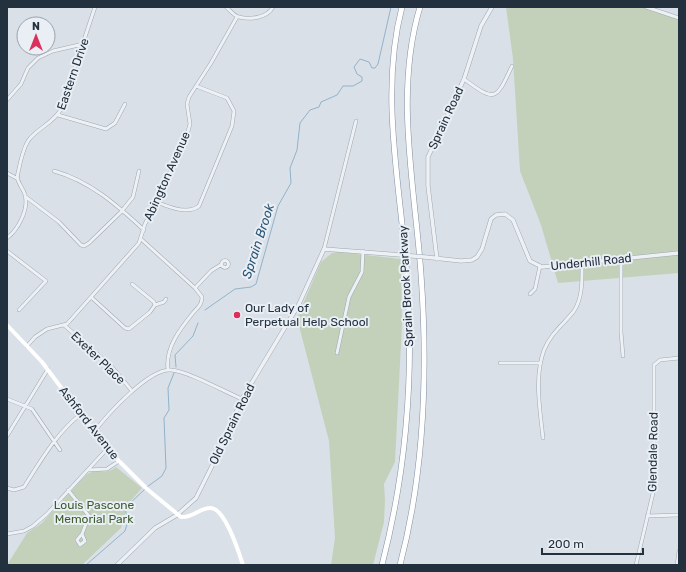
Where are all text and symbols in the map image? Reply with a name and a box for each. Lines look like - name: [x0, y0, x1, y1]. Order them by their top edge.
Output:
- north arrow: [16, 16, 56, 56]
- text: N: [32, 20, 40, 33]
- street label: Eastern Drive: [54, 36, 92, 112]
- street label: Sprain Road: [425, 85, 467, 151]
- street label: Abington Avenue: [141, 129, 193, 223]
- water label: Sprain Brook: [239, 201, 277, 280]
- street label: Sprain Brook Parkway: [396, 225, 416, 347]
- street label: Underhill Road: [550, 251, 632, 273]
- place label: Our Lady of Perpetual Help School: [245, 301, 369, 329]
- marker: Our Lady of Perpetual Help School: [232, 310, 242, 320]
- street label: Exeter Place: [68, 329, 128, 387]
- street label: Old Sprain Road: [206, 381, 258, 467]
- street label: Ashford Avenue: [56, 384, 122, 463]
- street label: Glendale Road: [645, 412, 661, 492]
- park label: Louis Pascone Memorial Park: [54, 498, 135, 526]
- scale bar: [542, 530, 643, 556]
- text: 200 m: [548, 537, 584, 551]

